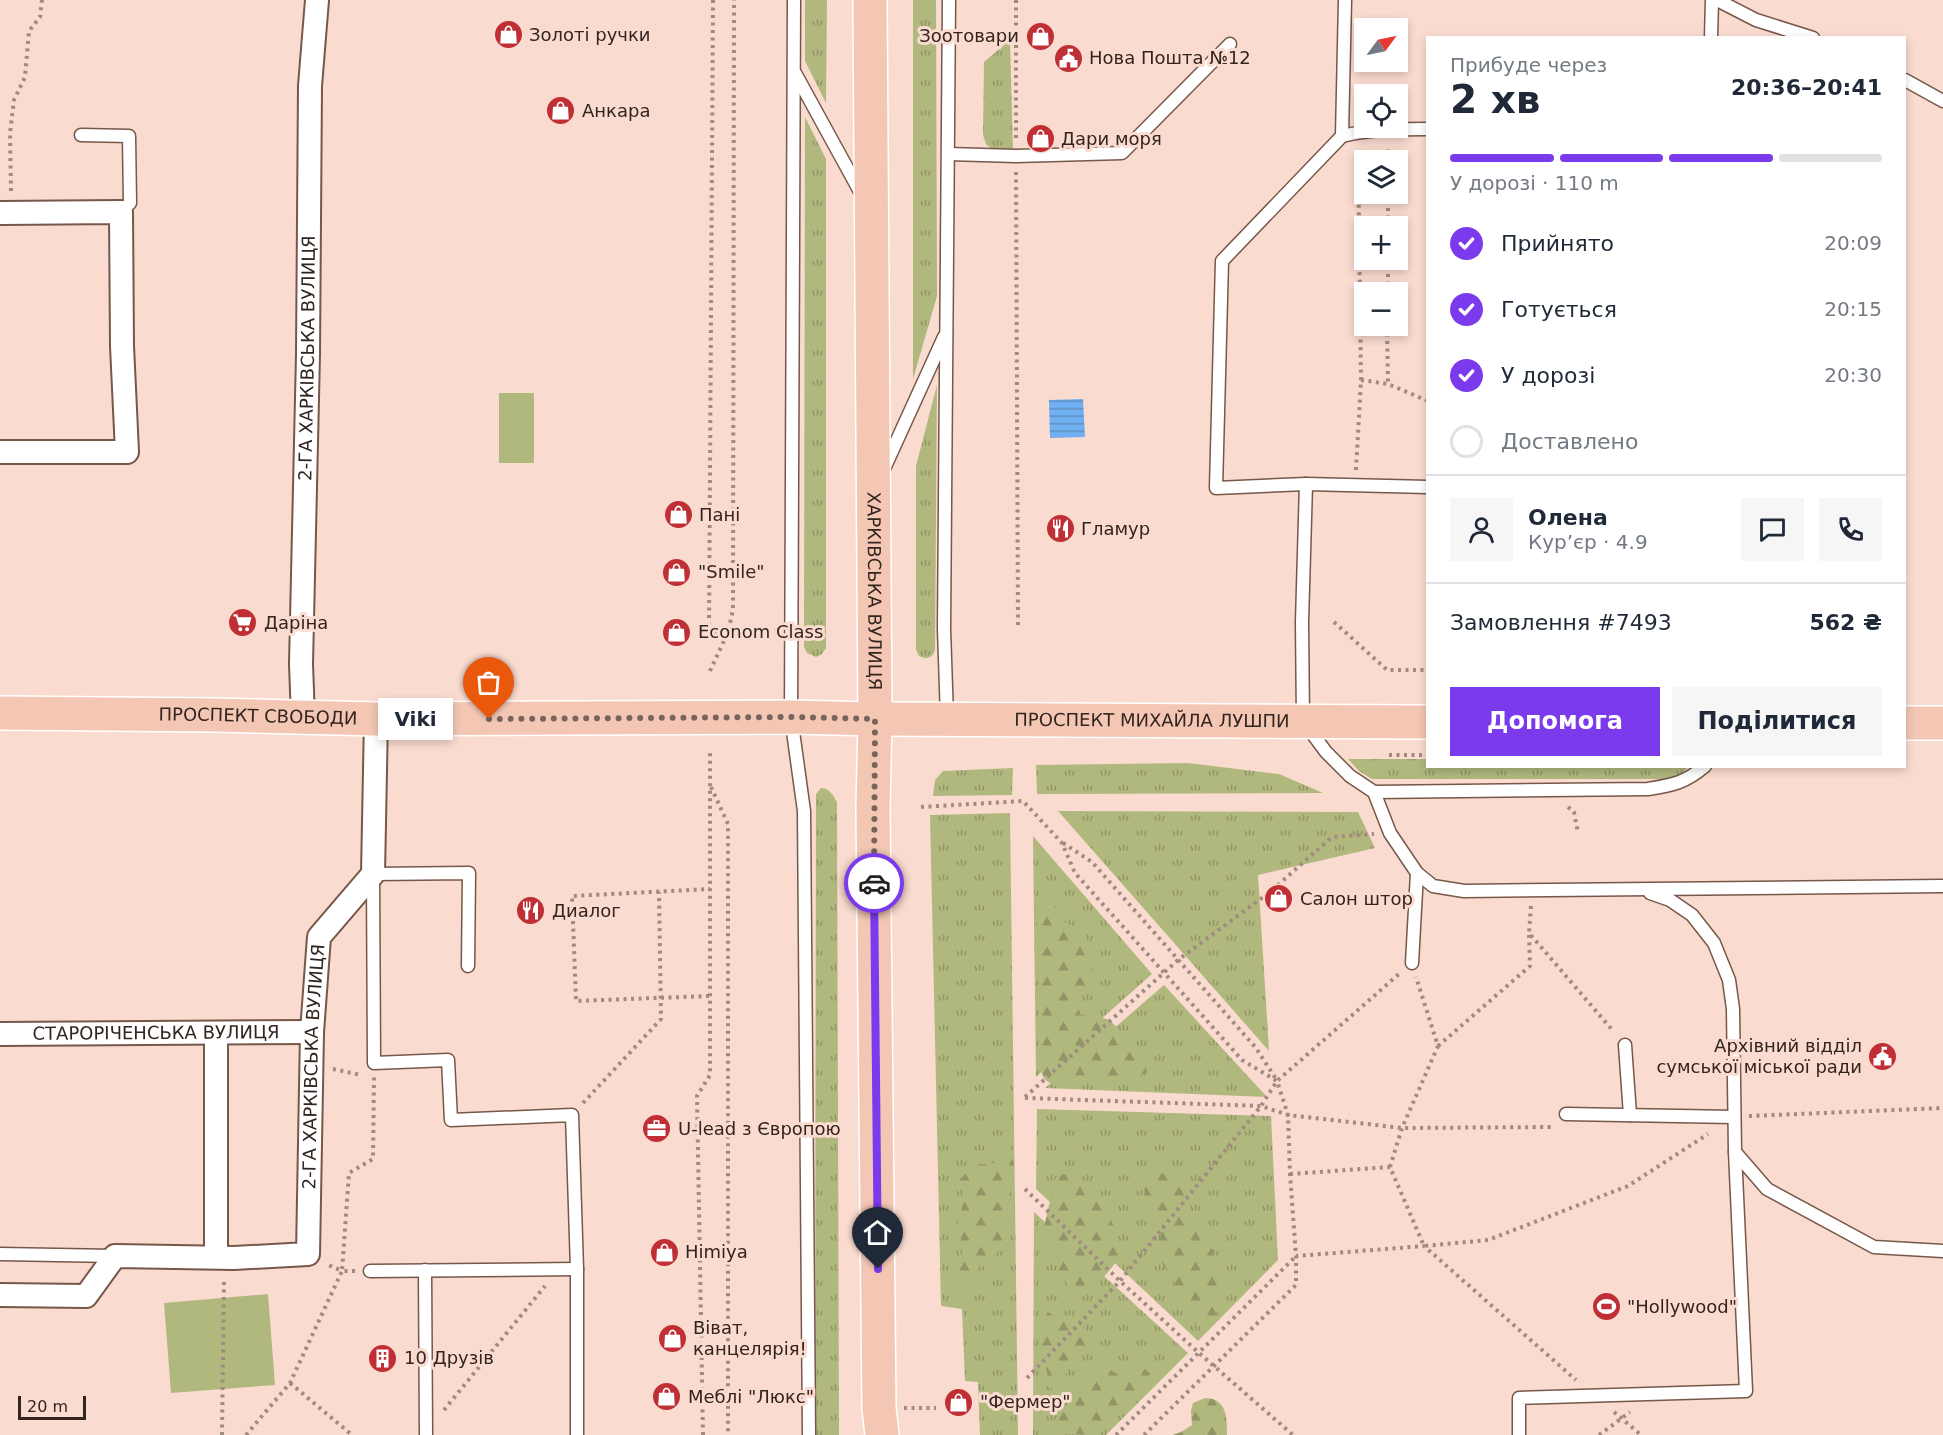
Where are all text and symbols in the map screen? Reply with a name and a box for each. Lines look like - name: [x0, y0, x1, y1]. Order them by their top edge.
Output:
- north arrow: [1354, 18, 1408, 72]
- map controls: [1354, 18, 1408, 336]
- shop icon: Золоті ручки: [492, 19, 524, 51]
- shop icon: Зоотовари: [1024, 20, 1056, 52]
- place label: Золоті ручки: [529, 24, 651, 45]
- place label: Зоотовари: [919, 25, 1019, 46]
- public building icon: Нова Пошта №12: [1052, 42, 1084, 74]
- place label: Нова Пошта №12: [1089, 47, 1251, 68]
- text: Прибуде через: [1450, 53, 1607, 77]
- text: 20:36–20:41: [1731, 75, 1882, 100]
- text: 2 хв: [1450, 77, 1541, 122]
- button: locate: [1354, 84, 1408, 138]
- shop icon: Анкара: [545, 95, 577, 127]
- place label: Анкара: [582, 100, 650, 121]
- shop icon: Дари моря: [1024, 123, 1056, 155]
- place label: Дари моря: [1061, 128, 1162, 149]
- button: layers: [1354, 150, 1408, 204]
- text: У дорозі · 110 m: [1450, 171, 1619, 195]
- button: +: [1354, 216, 1408, 270]
- icon: check: [1450, 227, 1483, 260]
- text: Прийнято: [1501, 231, 1614, 256]
- text: 20:09: [1824, 231, 1882, 255]
- street label: 2-ГА ХАРКІВСЬКА ВУЛИЦЯ: [294, 235, 319, 481]
- button: −: [1354, 282, 1408, 336]
- icon: check: [1450, 293, 1483, 326]
- text: Готується: [1501, 297, 1617, 322]
- text: 20:15: [1824, 297, 1882, 321]
- icon: check: [1450, 359, 1483, 392]
- text: У дорозі: [1501, 363, 1595, 388]
- text: 20:30: [1824, 363, 1882, 387]
- text: Доставлено: [1501, 429, 1638, 454]
- street label: ХАРКІВСЬКА ВУЛИЦЯ: [863, 492, 886, 690]
- button: person: [1450, 498, 1513, 561]
- button: chat: [1741, 498, 1804, 561]
- button: phone: [1819, 498, 1882, 561]
- shop icon: Пані: [662, 499, 694, 531]
- place label: Пані: [699, 504, 740, 525]
- text: Олена: [1528, 505, 1608, 530]
- restaurant icon: Гламур: [1044, 513, 1076, 545]
- place label: Гламур: [1081, 518, 1150, 539]
- text: Кур’єр · 4.9: [1528, 530, 1648, 554]
- shop icon: "Smile": [661, 556, 693, 588]
- place label: "Smile": [698, 561, 765, 582]
- supermarket icon: Даріна: [227, 607, 259, 639]
- text: Замовлення #7493: [1450, 610, 1672, 635]
- text: 562 ₴: [1810, 610, 1882, 635]
- place label: Даріна: [264, 612, 328, 633]
- shop icon: Econom Class: [661, 616, 693, 648]
- place label: Econom Class: [698, 621, 823, 642]
- pin: [463, 657, 514, 719]
- icon: bag: [472, 666, 505, 699]
- button: Допомога: [1450, 687, 1660, 756]
- button: Поділитися: [1672, 687, 1882, 756]
- callout: Viki: [378, 698, 453, 740]
- street label: ПРОСПЕКТ СВОБОДИ: [159, 703, 358, 729]
- text: Viki: [394, 707, 437, 731]
- street label: ПРОСПЕКТ МИХАЙЛА ЛУШПИ: [1014, 709, 1290, 731]
- courier: [844, 853, 904, 913]
- icon: car: [858, 867, 891, 900]
- shop icon: Салон штор: [1263, 883, 1295, 915]
- place label: Салон штор: [1300, 888, 1413, 909]
- restaurant icon: Диалог: [515, 895, 547, 927]
- place label: Диалог: [552, 900, 621, 921]
- street label: 2-ГА ХАРКІВСЬКА ВУЛИЦЯ: [298, 943, 328, 1190]
- street label: СТАРОРІЧЕНСЬКА ВУЛИЦЯ: [32, 1021, 280, 1044]
- place label: Архівний відділ сумської міської ради: [1656, 1035, 1862, 1077]
- public building icon: Архівний відділ сумської міської ради: [1867, 1040, 1899, 1072]
- office icon: U-lead з Європою: [641, 1113, 673, 1145]
- place label: U-lead з Європою: [678, 1118, 841, 1139]
- pin: [852, 1207, 903, 1269]
- icon: home: [861, 1216, 894, 1249]
- shop icon: Himiya: [648, 1236, 680, 1268]
- place label: Himiya: [685, 1241, 748, 1262]
- sports icon: "Hollywood": [1590, 1291, 1622, 1323]
- place label: "Hollywood": [1627, 1296, 1737, 1317]
- place label: Віват, канцелярія!: [693, 1317, 807, 1359]
- shop icon: Віват, канцелярія!: [656, 1322, 688, 1354]
- building icon: 10 Друзів: [367, 1342, 399, 1374]
- place label: 10 Друзів: [404, 1347, 494, 1368]
- shop icon: Меблі "Люкс": [651, 1381, 683, 1413]
- place label: Меблі "Люкс": [688, 1386, 814, 1407]
- shop icon: "Фермер": [943, 1386, 975, 1418]
- place label: "Фермер": [980, 1391, 1071, 1412]
- scale bar: [18, 1393, 86, 1420]
- text: 20 m: [27, 1397, 68, 1416]

